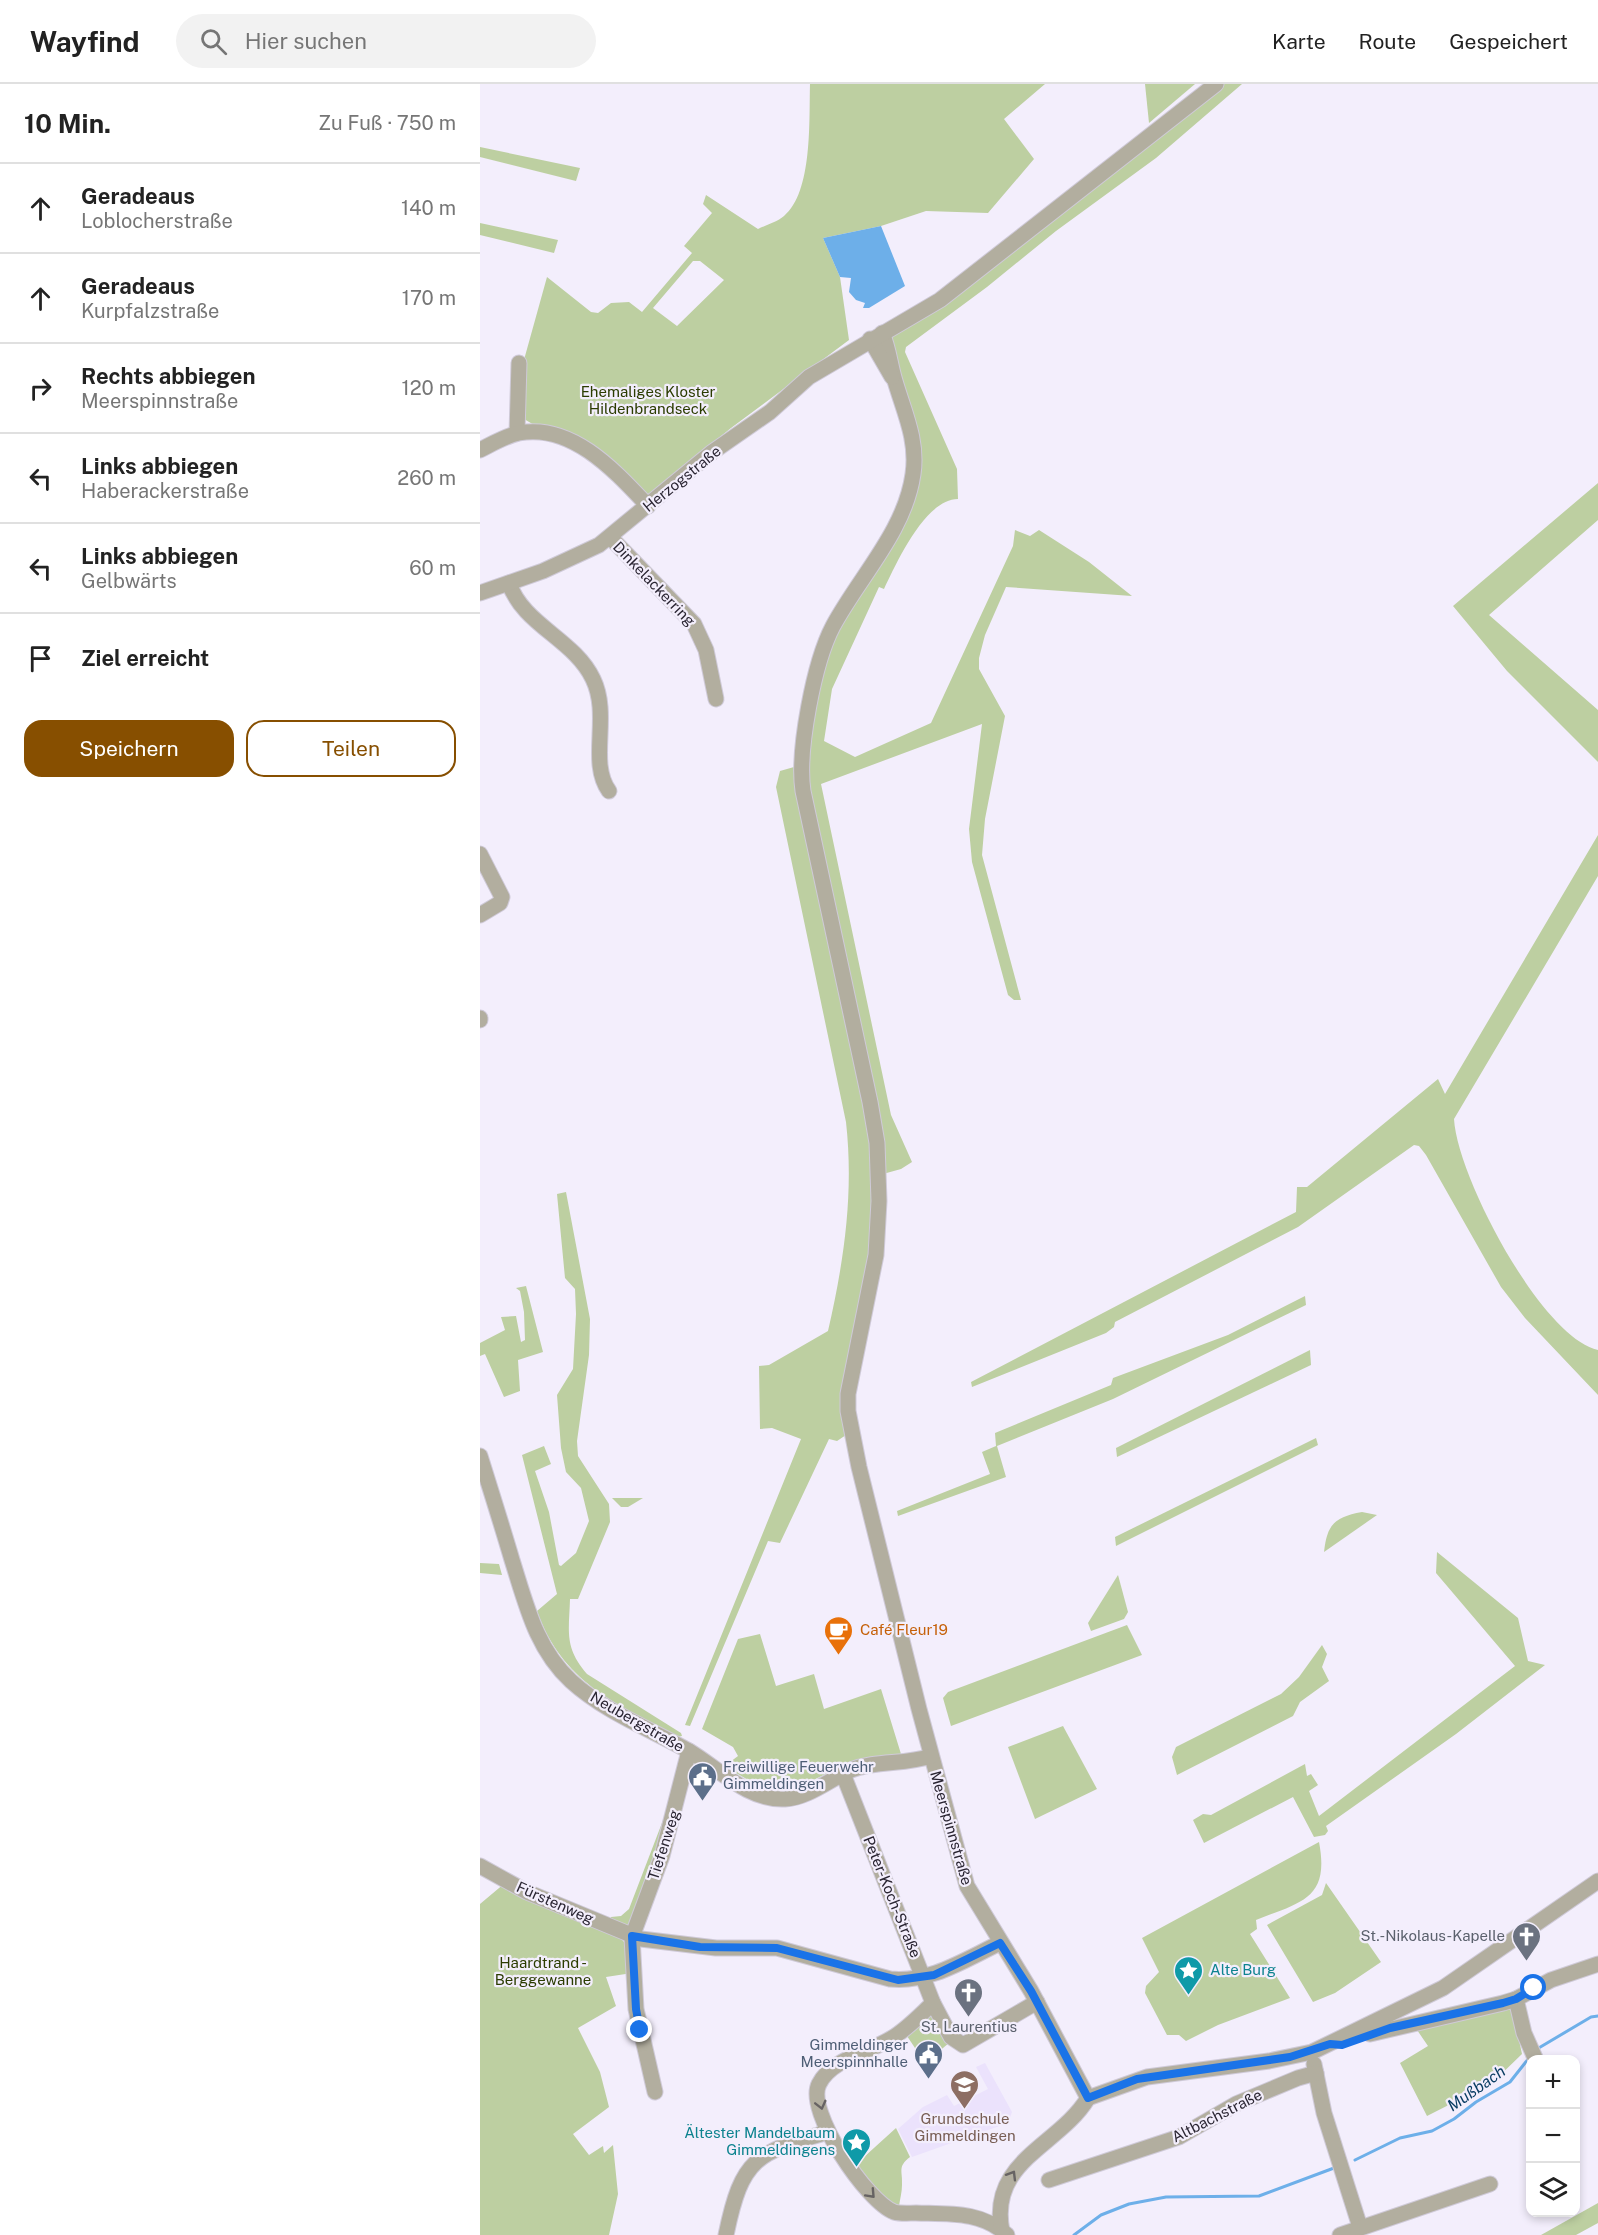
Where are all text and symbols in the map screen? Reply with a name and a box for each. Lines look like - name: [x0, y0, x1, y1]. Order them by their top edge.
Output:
- search box: [176, 14, 596, 68]
- text: Wayfind: [30, 25, 140, 58]
- icon: search: [197, 25, 230, 58]
- text: Hier suchen: [245, 28, 367, 54]
- text: Karte: [1272, 29, 1326, 54]
- text: Route: [1359, 29, 1416, 54]
- text: Gespeichert: [1449, 29, 1568, 54]
- text: 10 Min.: [24, 108, 111, 139]
- text: Zu Fuß · 750 m: [318, 111, 456, 135]
- text: Geradeaus: [81, 183, 195, 209]
- icon: ahead: [24, 192, 57, 225]
- text: 140 m: [401, 196, 456, 220]
- text: Loblocherstraße: [81, 209, 233, 233]
- text: Geradeaus: [81, 273, 195, 299]
- icon: ahead: [24, 282, 57, 315]
- text: 170 m: [402, 286, 456, 310]
- text: Kurpfalzstraße: [81, 299, 219, 323]
- text: Rechts abbiegen: [81, 363, 256, 389]
- icon: right: [24, 372, 57, 405]
- text: 120 m: [402, 376, 456, 400]
- park label: Ehemaliges Kloster Hildenbrandseck: [581, 383, 715, 417]
- text: Meerspinnstraße: [81, 389, 238, 413]
- street label: Herzogstraße: [639, 442, 724, 515]
- text: Links abbiegen: [81, 453, 238, 479]
- icon: left: [24, 462, 57, 495]
- text: 260 m: [397, 466, 456, 490]
- text: Haberackerstraße: [81, 479, 249, 503]
- street label: Dinkelackerring: [610, 538, 699, 629]
- text: Links abbiegen: [81, 543, 238, 569]
- icon: left: [24, 552, 57, 585]
- text: 60 m: [409, 556, 456, 580]
- text: Gelbwärts: [81, 569, 177, 593]
- icon: arrive: [24, 642, 57, 675]
- text: Ziel erreicht: [81, 645, 209, 671]
- button: Speichern: [24, 720, 234, 777]
- button: Teilen: [246, 720, 456, 777]
- cafe icon: Café Fleur19: [823, 1614, 855, 1656]
- place label: Café Fleur19: [860, 1621, 948, 1638]
- street label: Neubergstraße: [587, 1688, 687, 1755]
- place label: Freiwillige Feuerwehr Gimmeldingen: [723, 1758, 874, 1792]
- public building icon: Freiwillige Feuerwehr Gimmeldingen: [686, 1760, 718, 1802]
- street label: Meerspinnstraße: [927, 1769, 976, 1887]
- street label: Tiefenweg: [644, 1808, 683, 1882]
- street label: Peter-Koch-Straße: [860, 1834, 925, 1960]
- street label: Fürstenweg: [514, 1878, 596, 1927]
- church icon: St.-Nikolaus-Kapelle: [1510, 1920, 1542, 1962]
- place label: St.-Nikolaus-Kapelle: [1361, 1927, 1505, 1944]
- park label: Haardtrand - Berggewanne: [495, 1954, 591, 1988]
- place icon: Alte Burg: [1173, 1954, 1205, 1996]
- place label: Alte Burg: [1210, 1961, 1276, 1978]
- route start: [1520, 1974, 1546, 2000]
- church icon: St. Laurentius: [953, 1976, 985, 2018]
- route end: [626, 2016, 652, 2042]
- place label: St. Laurentius: [921, 2018, 1017, 2035]
- place label: Gimmeldinger Meerspinnhalle: [800, 2036, 908, 2070]
- public building icon: Gimmeldinger Meerspinnhalle: [913, 2038, 945, 2080]
- map controls: [1526, 2055, 1580, 2217]
- button: +: [1526, 2055, 1580, 2109]
- water label: Mußbach: [1444, 2062, 1509, 2115]
- school or university icon: Grundschule Gimmeldingen: [949, 2068, 981, 2110]
- street label: Altbachstraße: [1169, 2086, 1265, 2146]
- one-way arrow: [813, 2100, 826, 2110]
- button: −: [1526, 2109, 1580, 2163]
- place label: Grundschule Gimmeldingen: [914, 2110, 1016, 2144]
- place label: Ältester Mandelbaum Gimmeldingens: [684, 2123, 835, 2158]
- place icon: Ältester Mandelbaum Gimmeldingens: [840, 2126, 872, 2168]
- button: layers: [1526, 2163, 1580, 2217]
- one-way arrow: [1005, 2171, 1017, 2181]
- one-way arrow: [864, 2187, 875, 2198]

